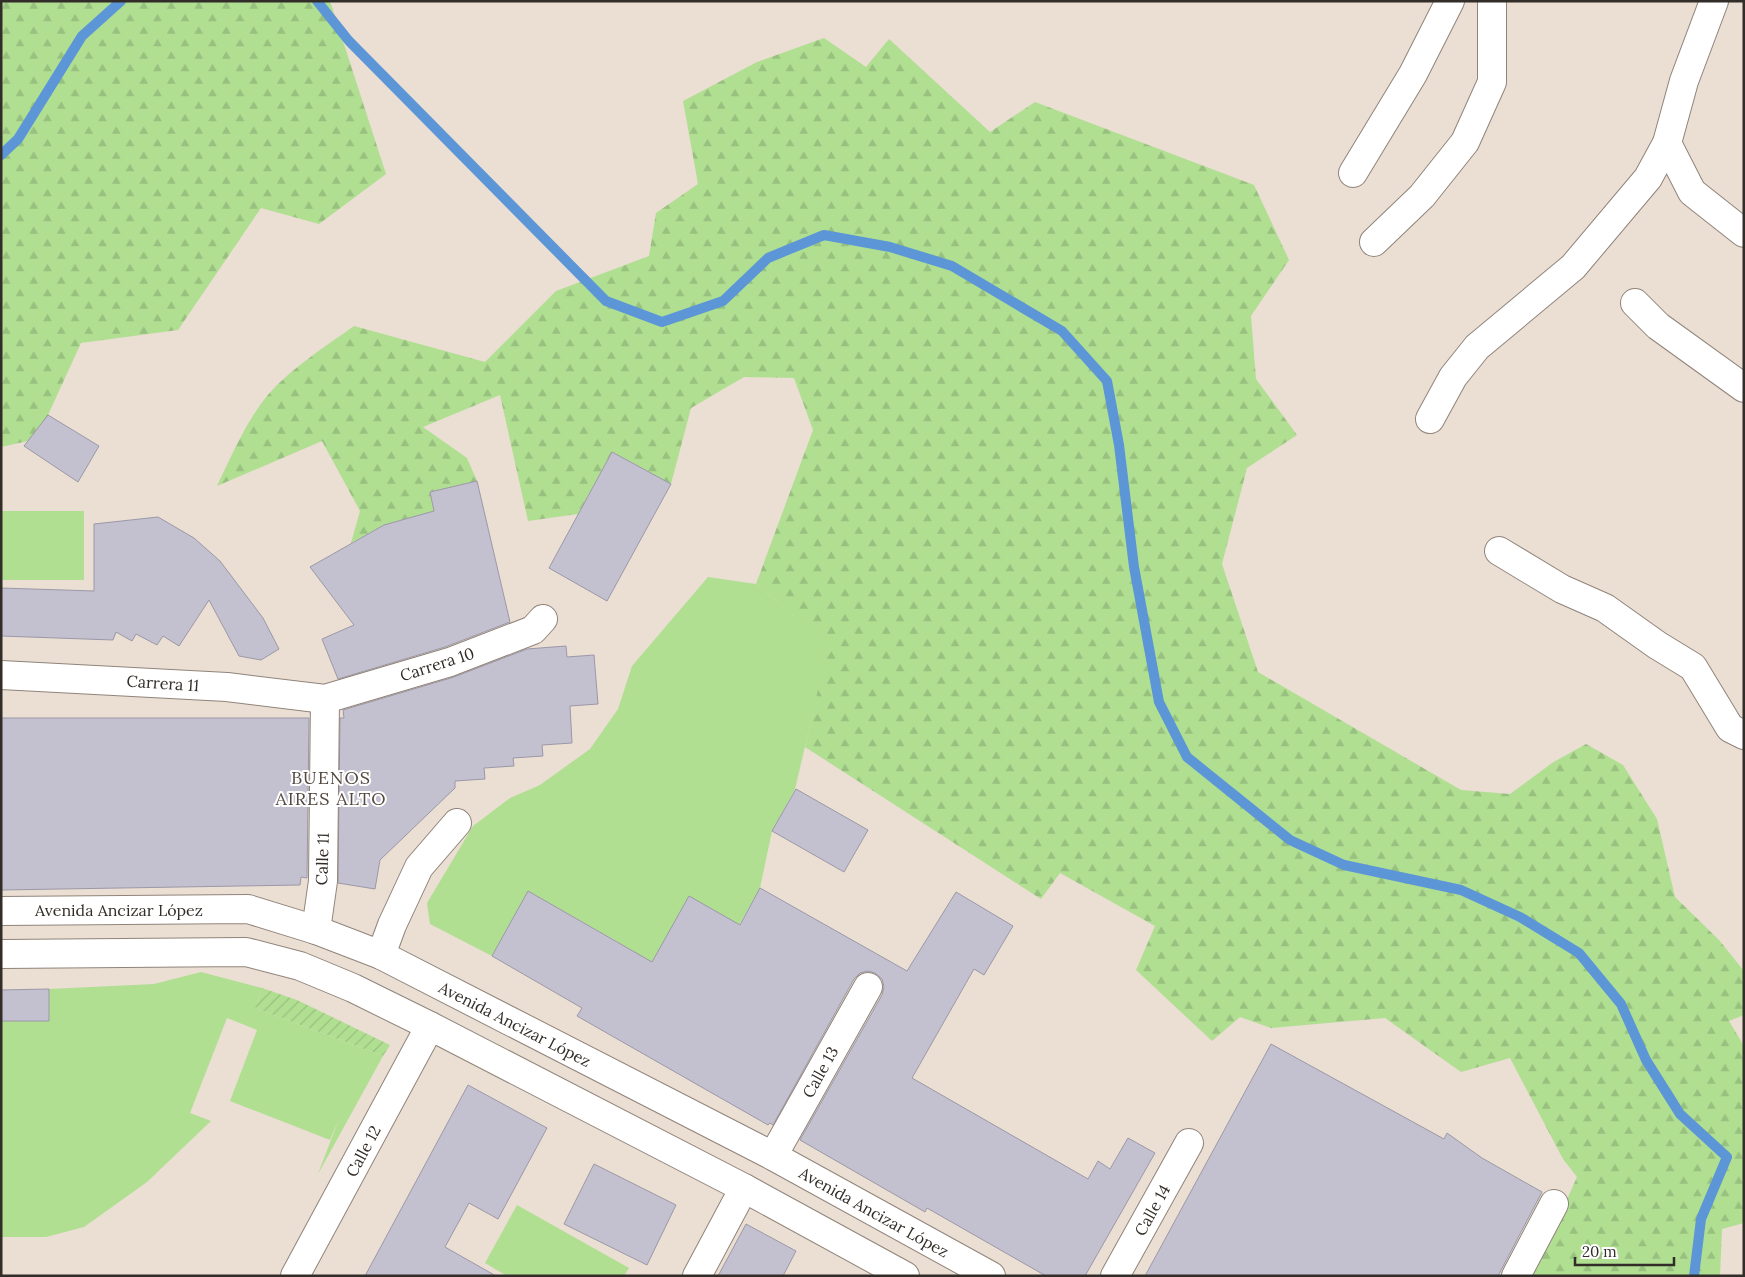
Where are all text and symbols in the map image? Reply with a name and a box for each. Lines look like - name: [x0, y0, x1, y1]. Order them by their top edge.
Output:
- street label: Carrera 10: [397, 643, 477, 685]
- street label: Carrera 11: [126, 670, 200, 696]
- district label: BUENOS AIRES ALTO: [274, 766, 387, 810]
- street label: Calle 11: [311, 832, 333, 886]
- street label: Avenida Ancizar López: [34, 900, 203, 920]
- street label: Avenida Ancizar López: [435, 977, 594, 1071]
- street label: Calle 13: [798, 1043, 842, 1101]
- street label: Calle 12: [341, 1122, 385, 1180]
- street label: Avenida Ancizar López: [795, 1162, 952, 1261]
- street label: Calle 14: [1130, 1181, 1174, 1239]
- scale bar: [1575, 1234, 1674, 1266]
- text: 20 m: [1582, 1242, 1617, 1261]

